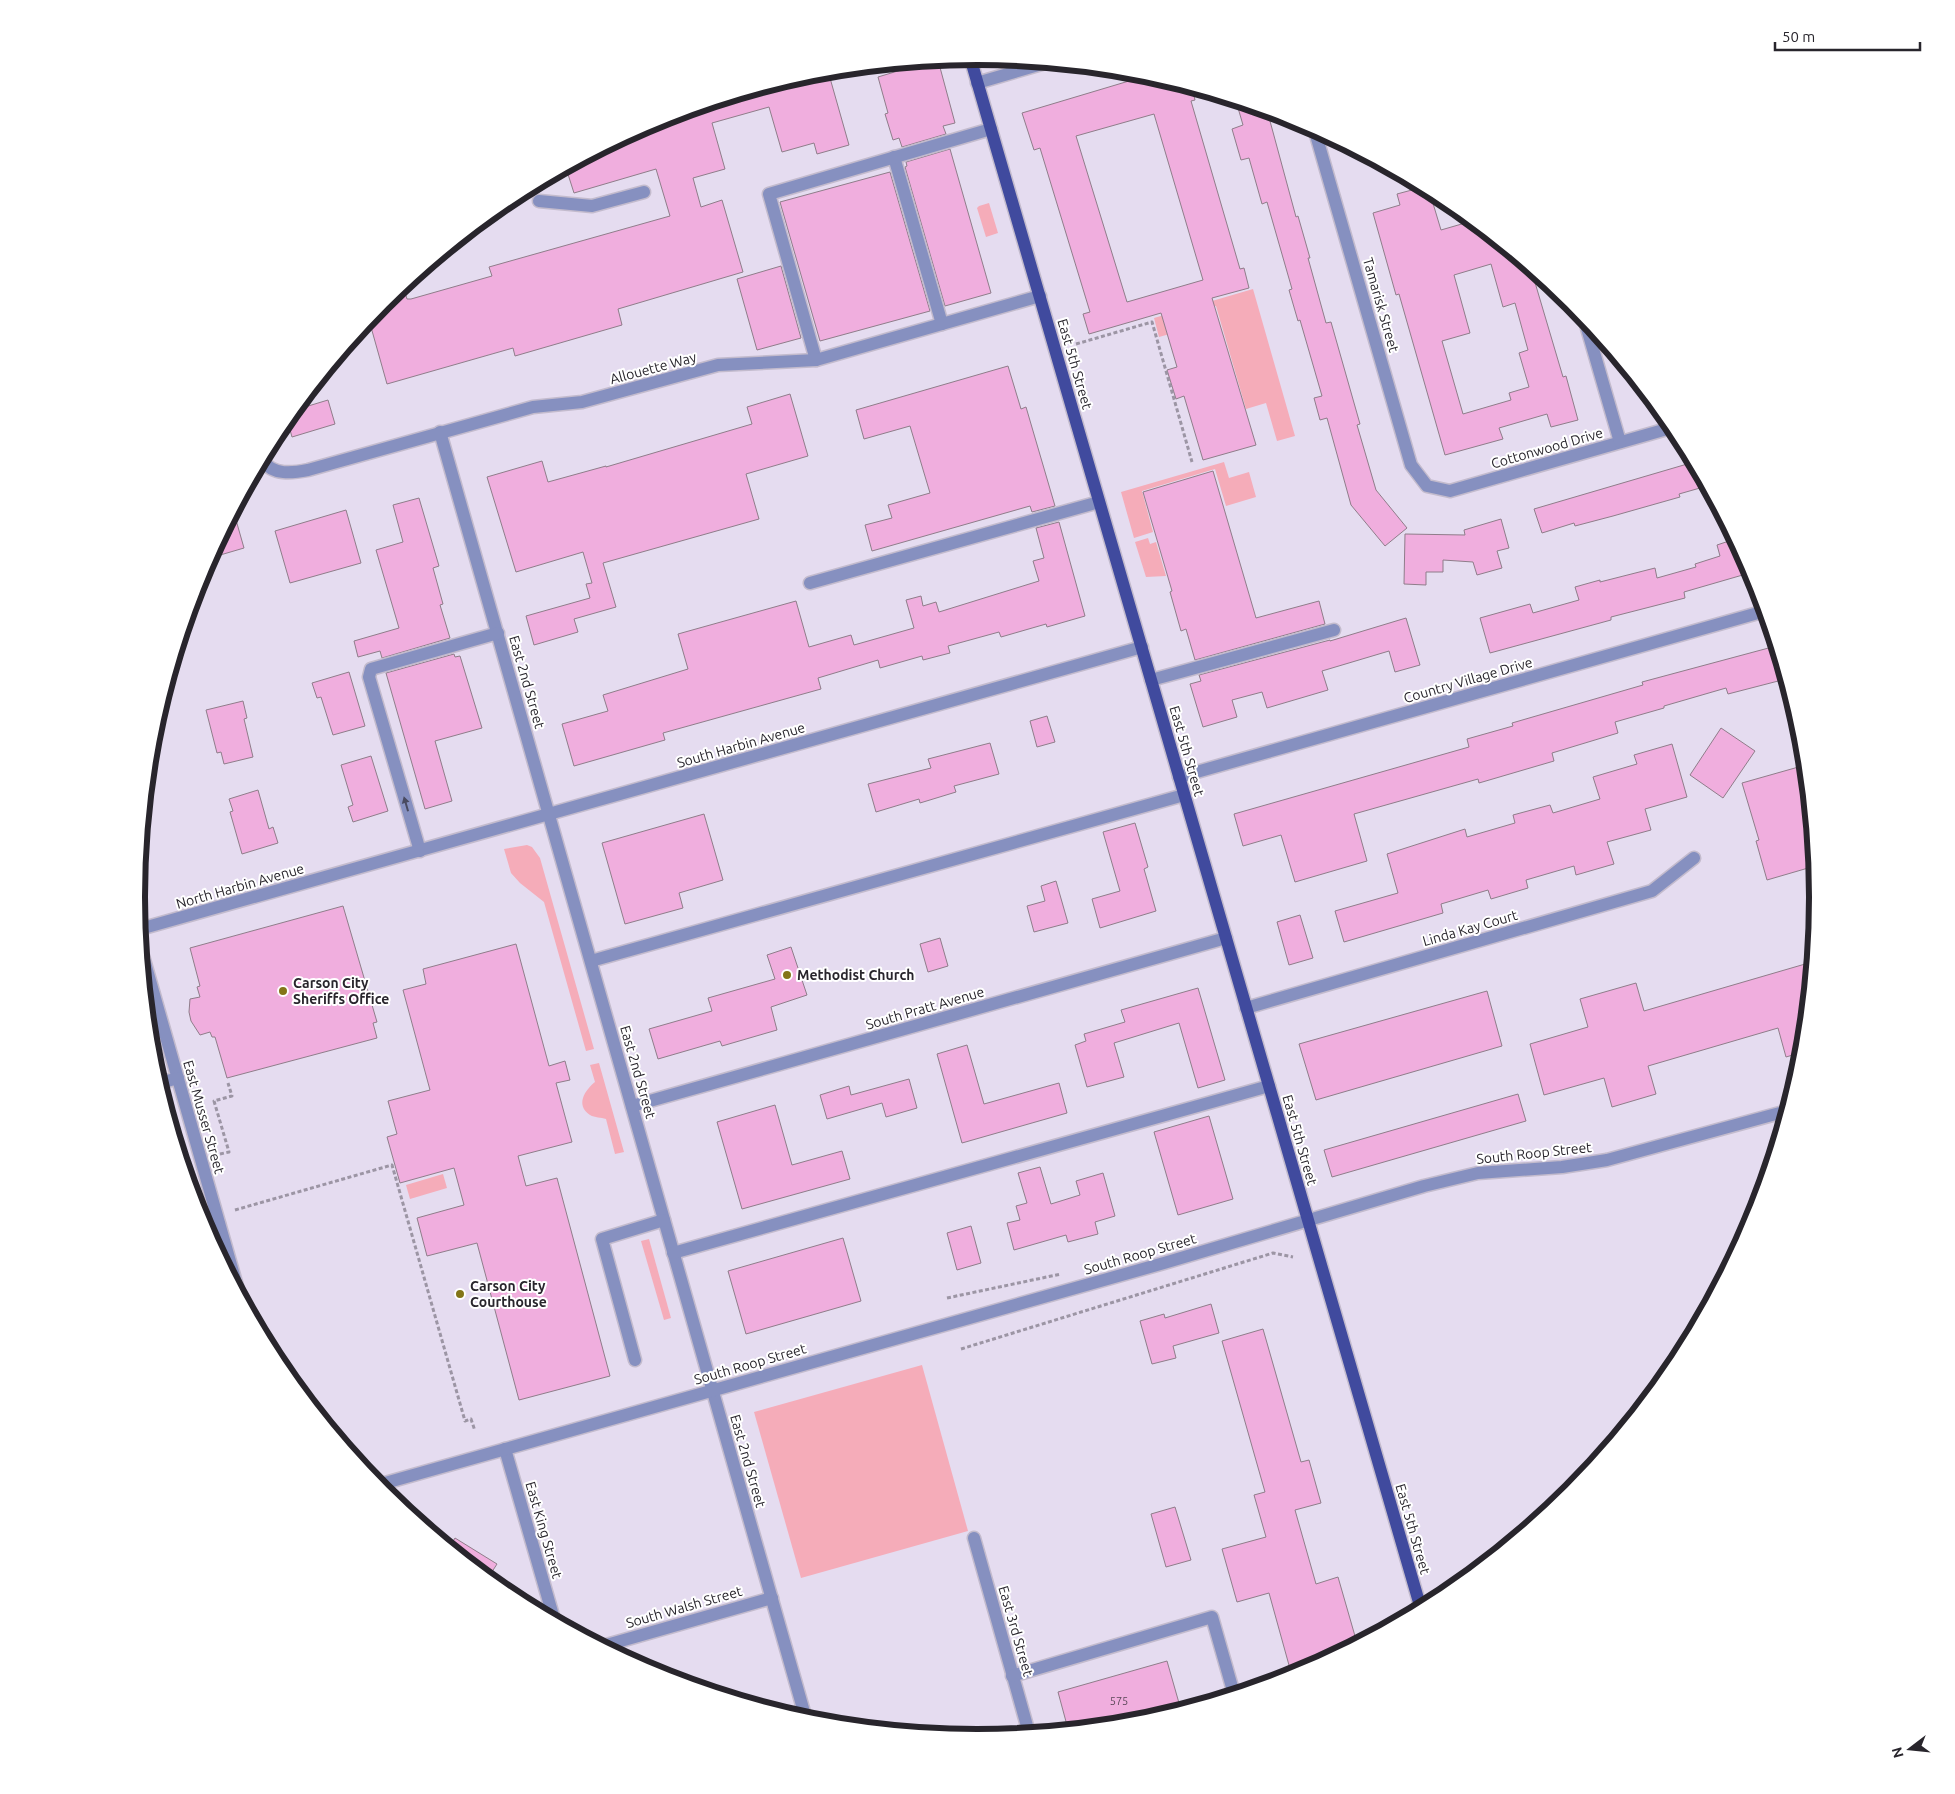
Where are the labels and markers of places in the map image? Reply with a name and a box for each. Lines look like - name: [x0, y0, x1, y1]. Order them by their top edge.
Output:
- place label: Methodist Church: [797, 967, 914, 983]
- marker: Methodist Church: [781, 969, 793, 981]
- place label: Carson City Sheriffs Office: [293, 975, 389, 1007]
- marker: Carson City Sheriffs Office: [277, 985, 289, 997]
- place label: Carson City Courthouse: [470, 1278, 547, 1310]
- marker: Carson City Courthouse: [454, 1288, 466, 1300]

